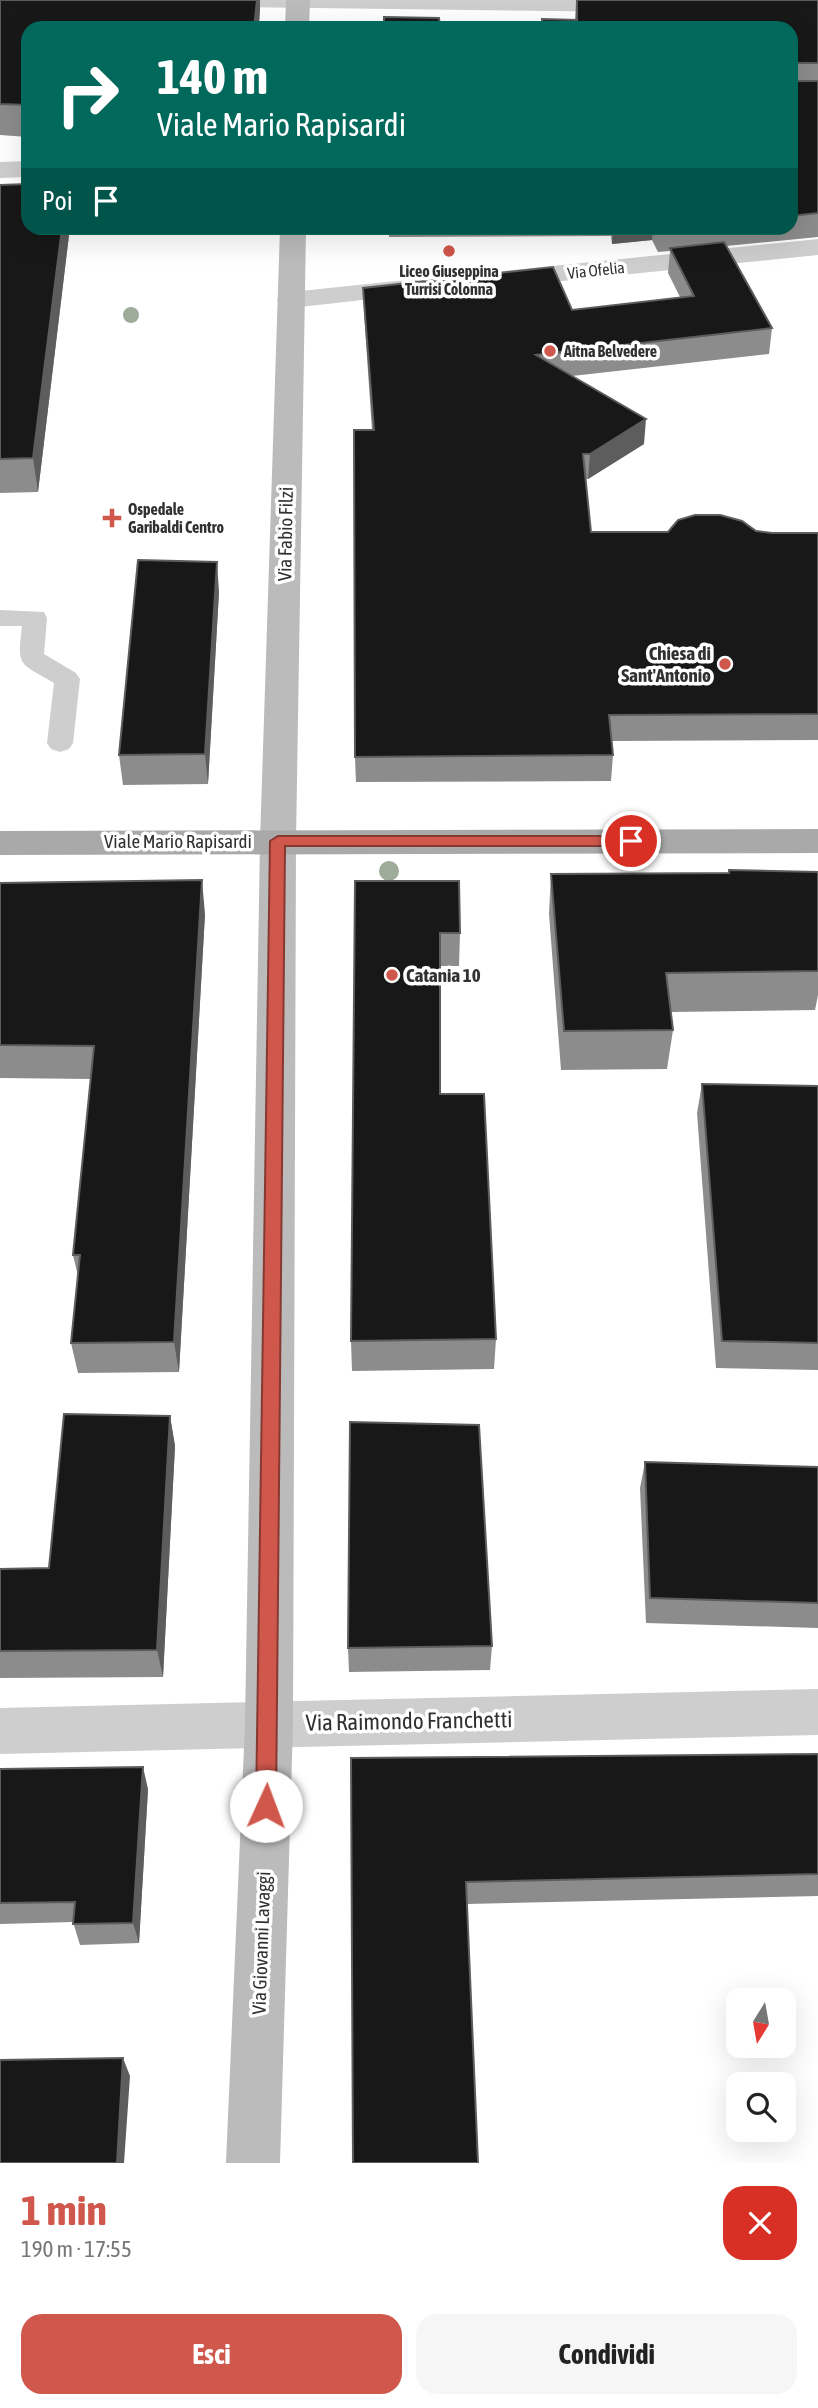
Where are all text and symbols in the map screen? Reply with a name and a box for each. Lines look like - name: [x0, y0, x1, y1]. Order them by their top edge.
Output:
- text: 140 m: [157, 48, 268, 104]
- icon: right: [42, 49, 133, 140]
- text: Viale Mario Rapisardi: [157, 106, 406, 143]
- icon: arrive: [87, 182, 125, 220]
- text: Poi: [42, 186, 73, 216]
- marker: Liceo Giuseppina Turrisi Colonna: [441, 243, 457, 259]
- street label: Via Ofelia: [566, 258, 626, 282]
- place label: Liceo Giuseppina Turrisi Colonna: [399, 262, 499, 298]
- place label: Aitna Belvedere: [563, 342, 657, 360]
- marker: Aitna Belvedere: [542, 343, 558, 359]
- street label: Via Fabio Filzi: [273, 487, 297, 581]
- place label: Ospedale Garibaldi Centro: [128, 500, 224, 536]
- marker: Ospedale Garibaldi Centro: [102, 508, 122, 528]
- place label: Chiesa di Sant'Antonio: [621, 642, 711, 686]
- marker: Chiesa di Sant'Antonio: [717, 656, 733, 672]
- pin: [601, 811, 661, 871]
- icon: arrive: [612, 822, 650, 860]
- street label: Viale Mario Rapisardi: [104, 830, 252, 852]
- place label: Catania 10: [406, 964, 481, 986]
- marker: Catania 10: [384, 967, 400, 983]
- street label: Via Raimondo Franchetti: [305, 1706, 513, 1736]
- position arrow: [229, 1769, 303, 1843]
- street label: Via Giovanni Lavaggi: [248, 1871, 274, 2015]
- north arrow: [726, 1988, 796, 2058]
- map controls: [726, 1988, 796, 2142]
- button: search: [726, 2072, 796, 2142]
- text: 1 min: [21, 2186, 107, 2234]
- button: close: [723, 2186, 797, 2260]
- text: 190 m · 17:55: [21, 2236, 132, 2262]
- button: Esci: [21, 2314, 402, 2394]
- button: Condividi: [416, 2314, 797, 2394]

